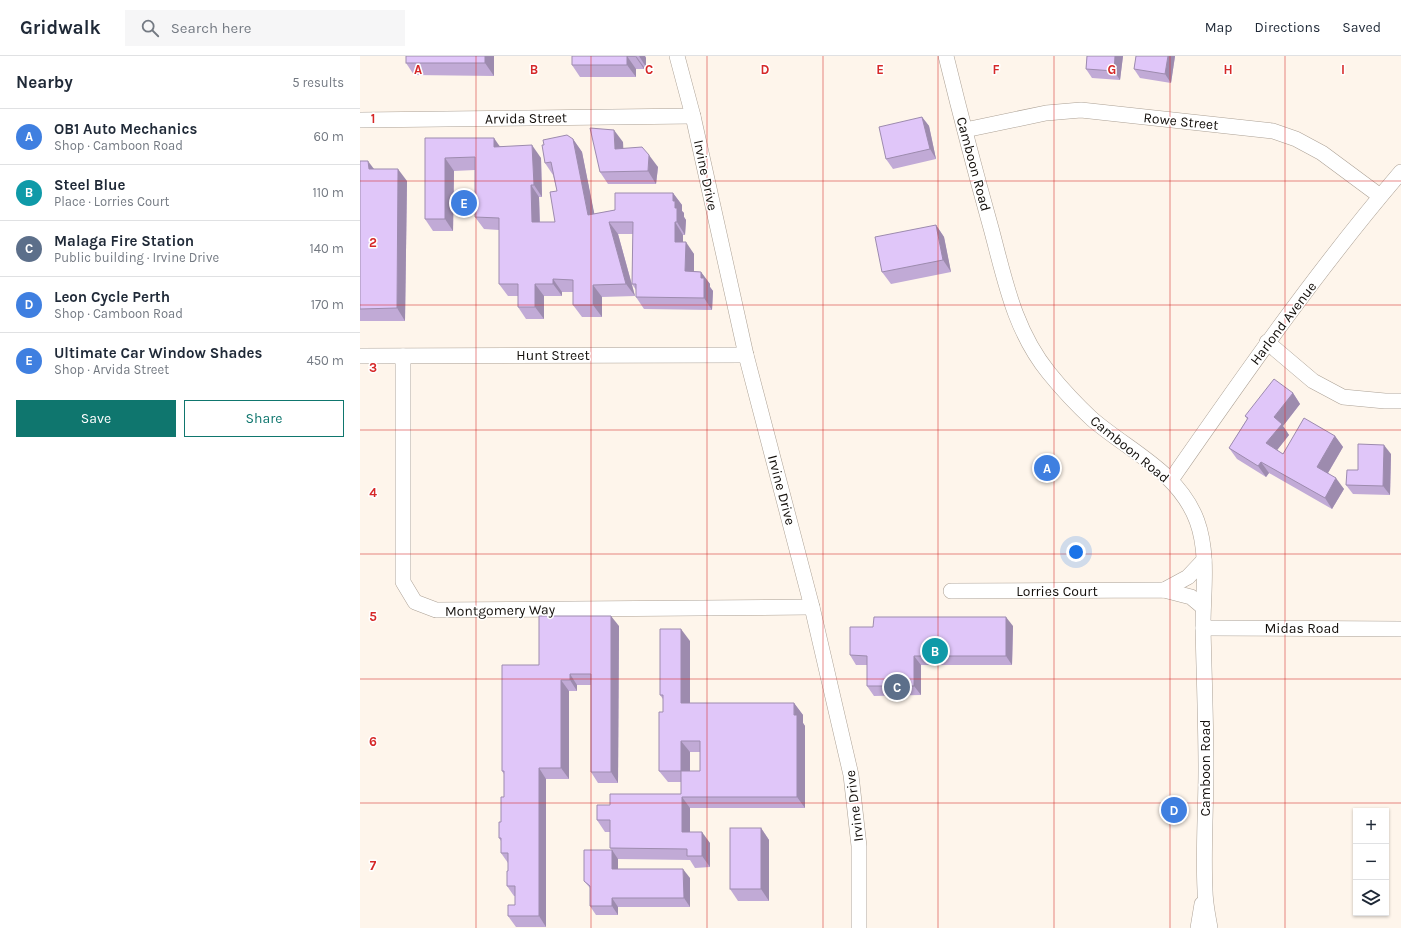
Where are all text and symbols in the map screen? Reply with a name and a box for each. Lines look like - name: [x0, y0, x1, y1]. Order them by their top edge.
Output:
- search box: [125, 10, 405, 46]
- text: Gridwalk: [20, 17, 101, 39]
- icon: search: [139, 17, 161, 39]
- text: Search here: [171, 19, 251, 37]
- text: Map: [1205, 19, 1233, 36]
- text: Directions: [1255, 19, 1320, 36]
- text: Saved: [1342, 19, 1381, 36]
- text: A: [414, 62, 422, 77]
- text: B: [530, 62, 538, 77]
- text: C: [645, 62, 653, 77]
- text: D: [761, 62, 770, 77]
- text: E: [876, 62, 884, 77]
- text: F: [992, 62, 1000, 77]
- text: G: [1108, 62, 1116, 77]
- text: H: [1223, 62, 1233, 77]
- text: I: [1341, 62, 1345, 77]
- text: Nearby: [16, 72, 73, 92]
- text: 5 results: [292, 75, 344, 90]
- street label: Arvida Street: [485, 109, 567, 128]
- street label: Rowe Street: [1143, 109, 1219, 134]
- text: 1: [371, 111, 375, 126]
- street label: Camboon Road: [953, 115, 994, 213]
- text: OB1 Auto Mechanics: [54, 120, 197, 138]
- text: A: [25, 129, 33, 144]
- text: 60 m: [314, 129, 344, 144]
- text: Shop · Camboon Road: [54, 138, 183, 153]
- street label: Irvine Drive: [690, 138, 721, 212]
- text: Steel Blue: [54, 176, 125, 194]
- text: B: [25, 185, 33, 200]
- text: 110 m: [312, 185, 344, 200]
- pin: E: [451, 188, 477, 218]
- text: Place · Lorries Court: [54, 194, 169, 209]
- text: Malaga Fire Station: [54, 232, 194, 250]
- text: 2: [369, 235, 377, 250]
- text: C: [25, 241, 33, 256]
- text: 140 m: [309, 241, 344, 256]
- text: Public building · Irvine Drive: [54, 250, 219, 265]
- street label: Harlond Avenue: [1247, 278, 1320, 368]
- text: Leon Cycle Perth: [54, 288, 170, 306]
- text: D: [25, 297, 33, 312]
- text: 170 m: [311, 297, 344, 312]
- text: Shop · Camboon Road: [54, 306, 183, 321]
- text: Ultimate Car Window Shades: [54, 344, 262, 362]
- street label: Hunt Street: [516, 347, 590, 364]
- text: E: [25, 353, 33, 368]
- text: 450 m: [306, 353, 344, 368]
- text: 3: [369, 360, 377, 375]
- text: Shop · Arvida Street: [54, 362, 169, 377]
- button: Save: [16, 400, 176, 437]
- button: Share: [184, 400, 344, 437]
- street label: Camboon Road: [1087, 412, 1173, 487]
- street label: Irvine Drive: [764, 453, 799, 527]
- pin: A: [1034, 453, 1060, 483]
- text: 4: [369, 485, 377, 500]
- your location: [1066, 542, 1086, 562]
- street label: Lorries Court: [1016, 583, 1098, 600]
- street label: Montgomery Way: [445, 601, 556, 620]
- text: 5: [369, 609, 377, 624]
- street label: Midas Road: [1265, 620, 1339, 637]
- pin: B: [922, 636, 948, 666]
- pin: C: [884, 672, 910, 702]
- street label: Camboon Road: [1197, 720, 1214, 817]
- text: 6: [369, 734, 377, 749]
- street label: Irvine Drive: [842, 769, 867, 843]
- pin: D: [1161, 795, 1187, 825]
- map controls: [1353, 808, 1389, 916]
- button: +: [1353, 808, 1389, 844]
- button: −: [1353, 844, 1389, 880]
- text: 7: [370, 858, 377, 873]
- button: layers: [1353, 880, 1389, 916]

